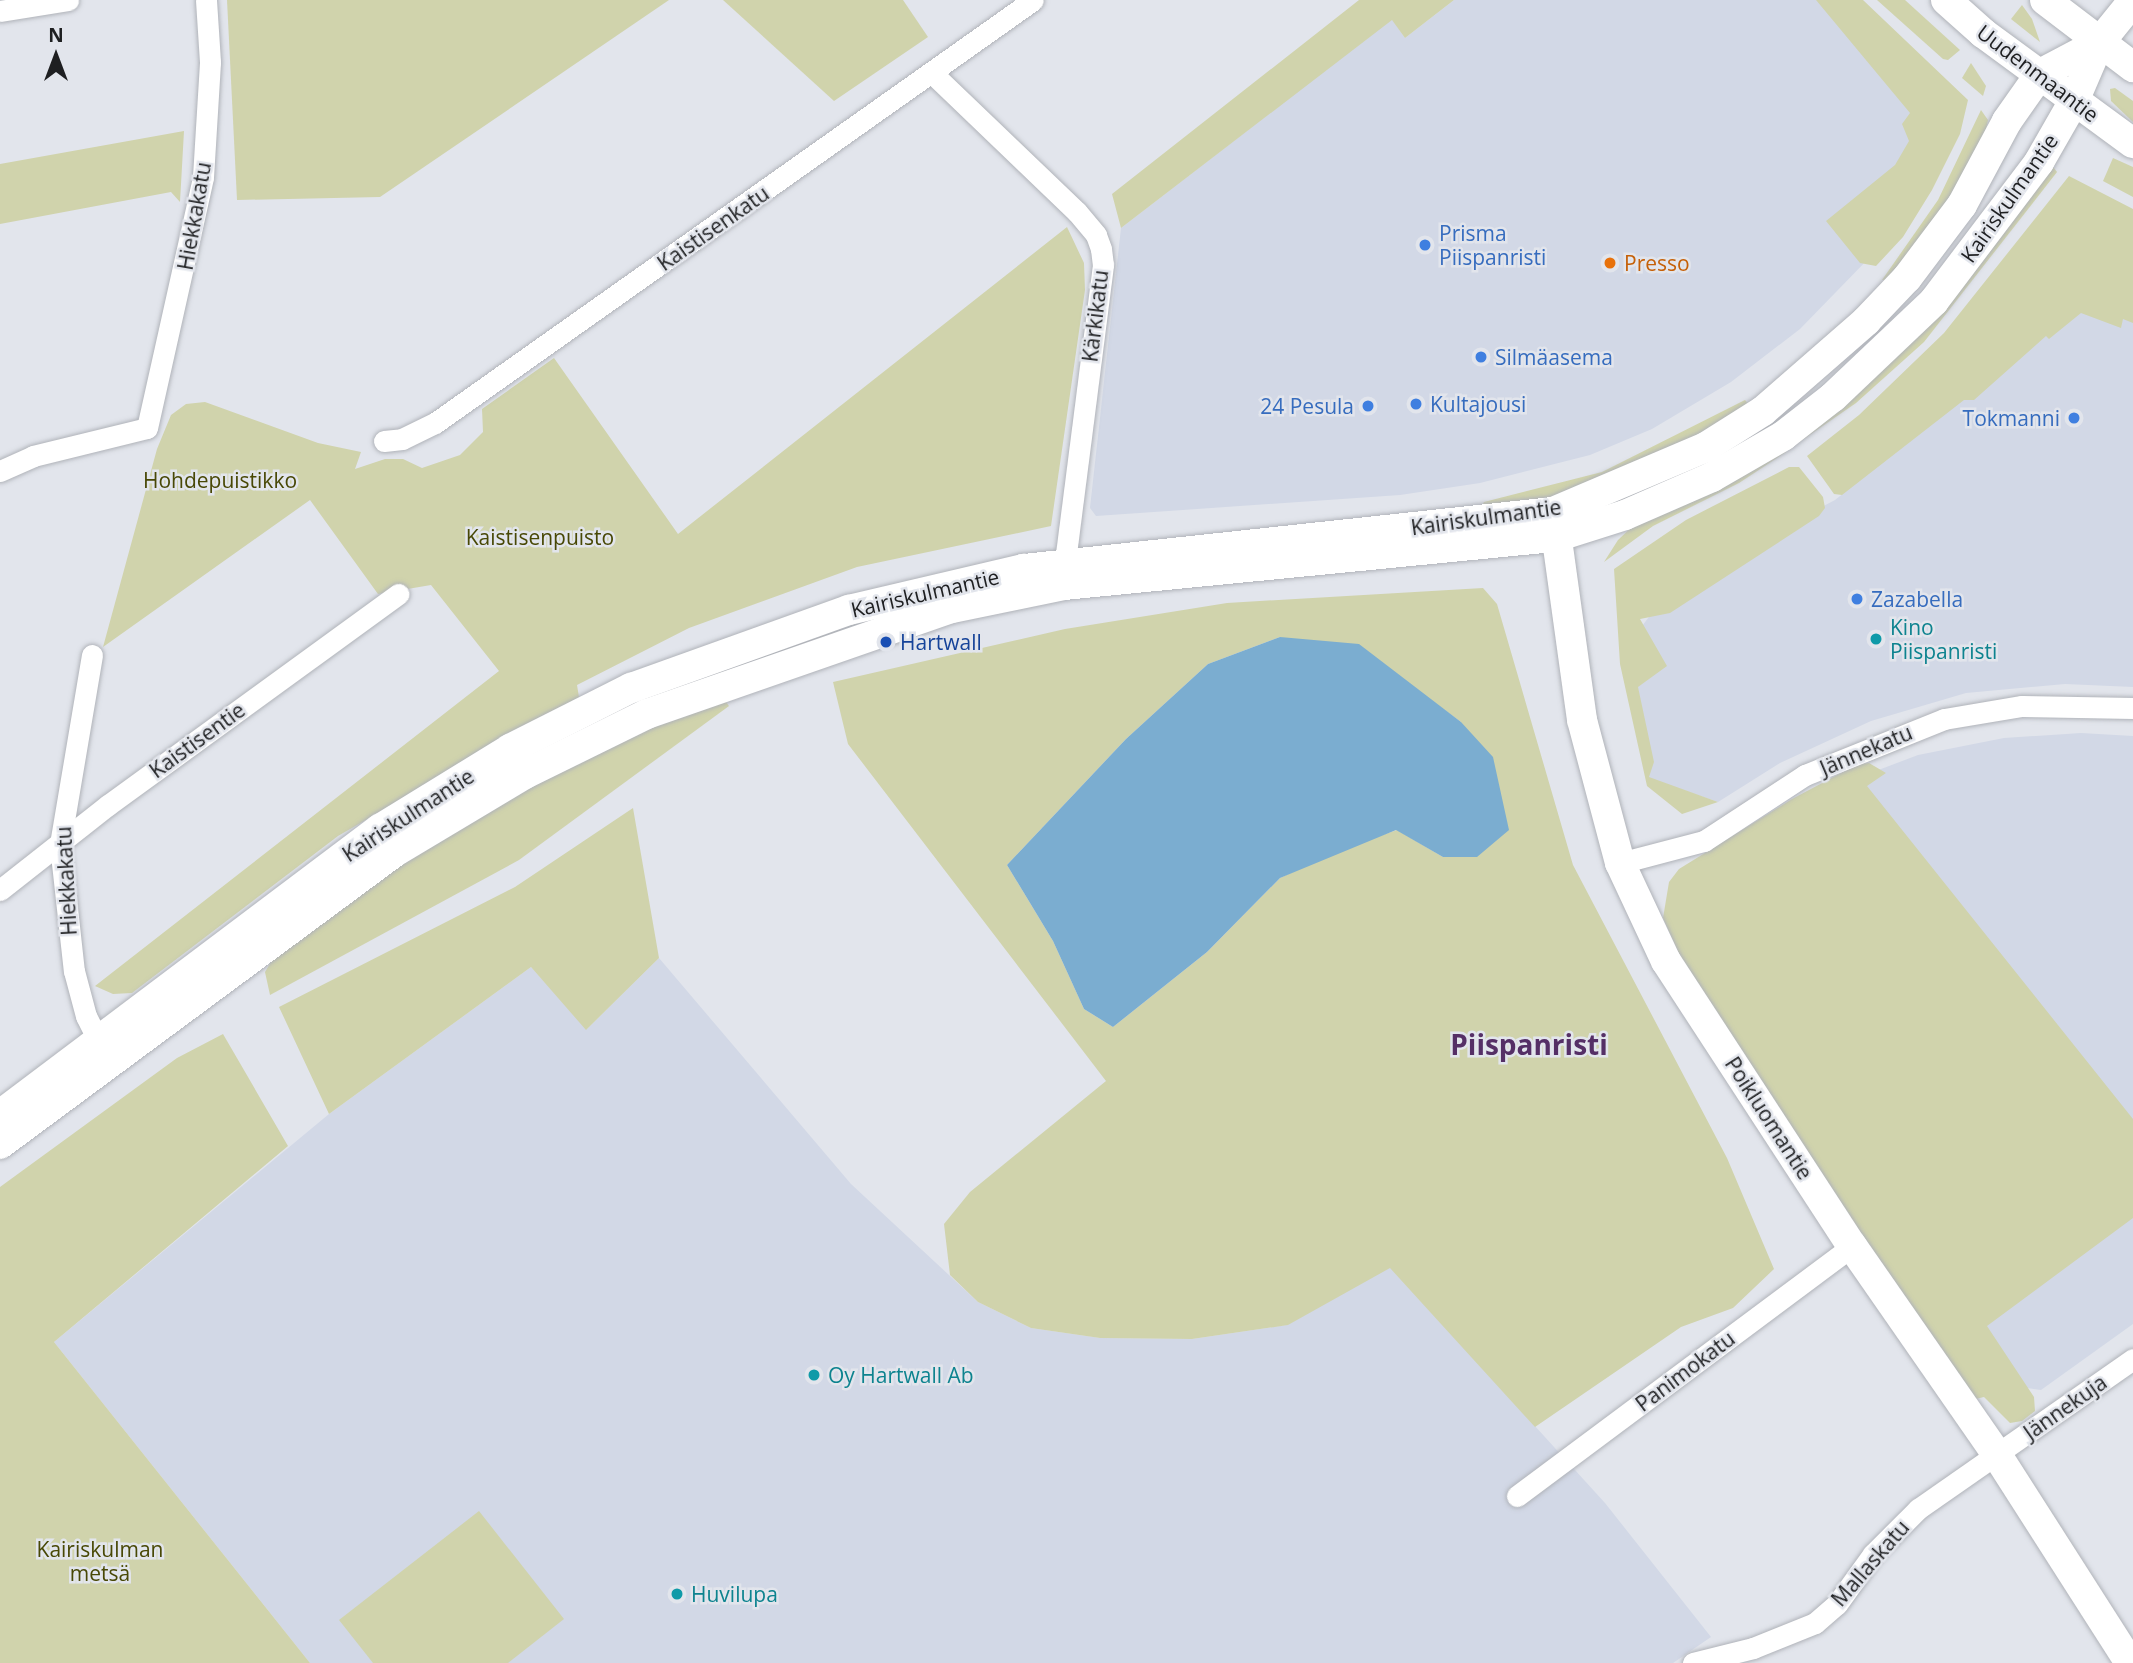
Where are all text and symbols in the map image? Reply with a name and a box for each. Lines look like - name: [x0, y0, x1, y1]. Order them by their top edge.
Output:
- street label: Uudenmaantie: [1972, 19, 2104, 127]
- north arrow: [21, 21, 91, 91]
- text: N: [48, 22, 64, 48]
- street label: Kairiskulmantie: [1955, 129, 2063, 267]
- street label: Hiekkakatu: [172, 160, 216, 272]
- street label: Kaistisenkatu: [652, 180, 774, 276]
- place label: Prisma Piispanristi: [1439, 220, 1546, 270]
- marker: Prisma Piispanristi: [1417, 237, 1433, 253]
- place label: Presso: [1624, 250, 1690, 276]
- marker: Presso: [1602, 255, 1618, 271]
- street label: Kärkikatu: [1077, 269, 1113, 363]
- place label: Silmäasema: [1495, 344, 1613, 370]
- marker: Silmäasema: [1473, 349, 1489, 365]
- place label: Kultajousi: [1430, 391, 1526, 417]
- place label: 24 Pesula: [1260, 393, 1354, 419]
- marker: Kultajousi: [1408, 396, 1424, 412]
- marker: 24 Pesula: [1360, 398, 1376, 414]
- place label: Tokmanni: [1963, 405, 2060, 431]
- marker: Tokmanni: [2066, 410, 2082, 426]
- park label: Hohdepuistikko: [143, 467, 297, 493]
- street label: Kairiskulmantie: [1409, 494, 1563, 540]
- park label: Kaistisenpuisto: [466, 524, 614, 550]
- street label: Kairiskulmantie: [848, 564, 1002, 622]
- place label: Zazabella: [1871, 586, 1963, 612]
- marker: Zazabella: [1849, 591, 1865, 607]
- place label: Kino Piispanristi: [1890, 614, 1997, 664]
- place label: Hartwall: [900, 629, 982, 655]
- marker: Kino Piispanristi: [1868, 631, 1884, 647]
- marker: Hartwall: [878, 634, 894, 650]
- street label: Kaistisentie: [144, 697, 250, 783]
- street label: Jännekatu: [1816, 719, 1916, 781]
- street label: Kairiskulmantie: [338, 763, 478, 867]
- street label: Hiekkakatu: [51, 826, 81, 936]
- district label: Piispanristi: [1450, 1027, 1608, 1061]
- street label: Poikluomantie: [1720, 1052, 1818, 1184]
- street label: Panimokatu: [1630, 1326, 1740, 1416]
- place label: Oy Hartwall Ab: [828, 1362, 974, 1388]
- marker: Oy Hartwall Ab: [806, 1367, 822, 1383]
- street label: Jännekuja: [2019, 1369, 2111, 1445]
- street label: Mallaskatu: [1826, 1515, 1914, 1611]
- park label: Kairiskulman metsä: [37, 1536, 163, 1586]
- place label: Huvilupa: [691, 1581, 778, 1607]
- marker: Huvilupa: [669, 1586, 685, 1602]

